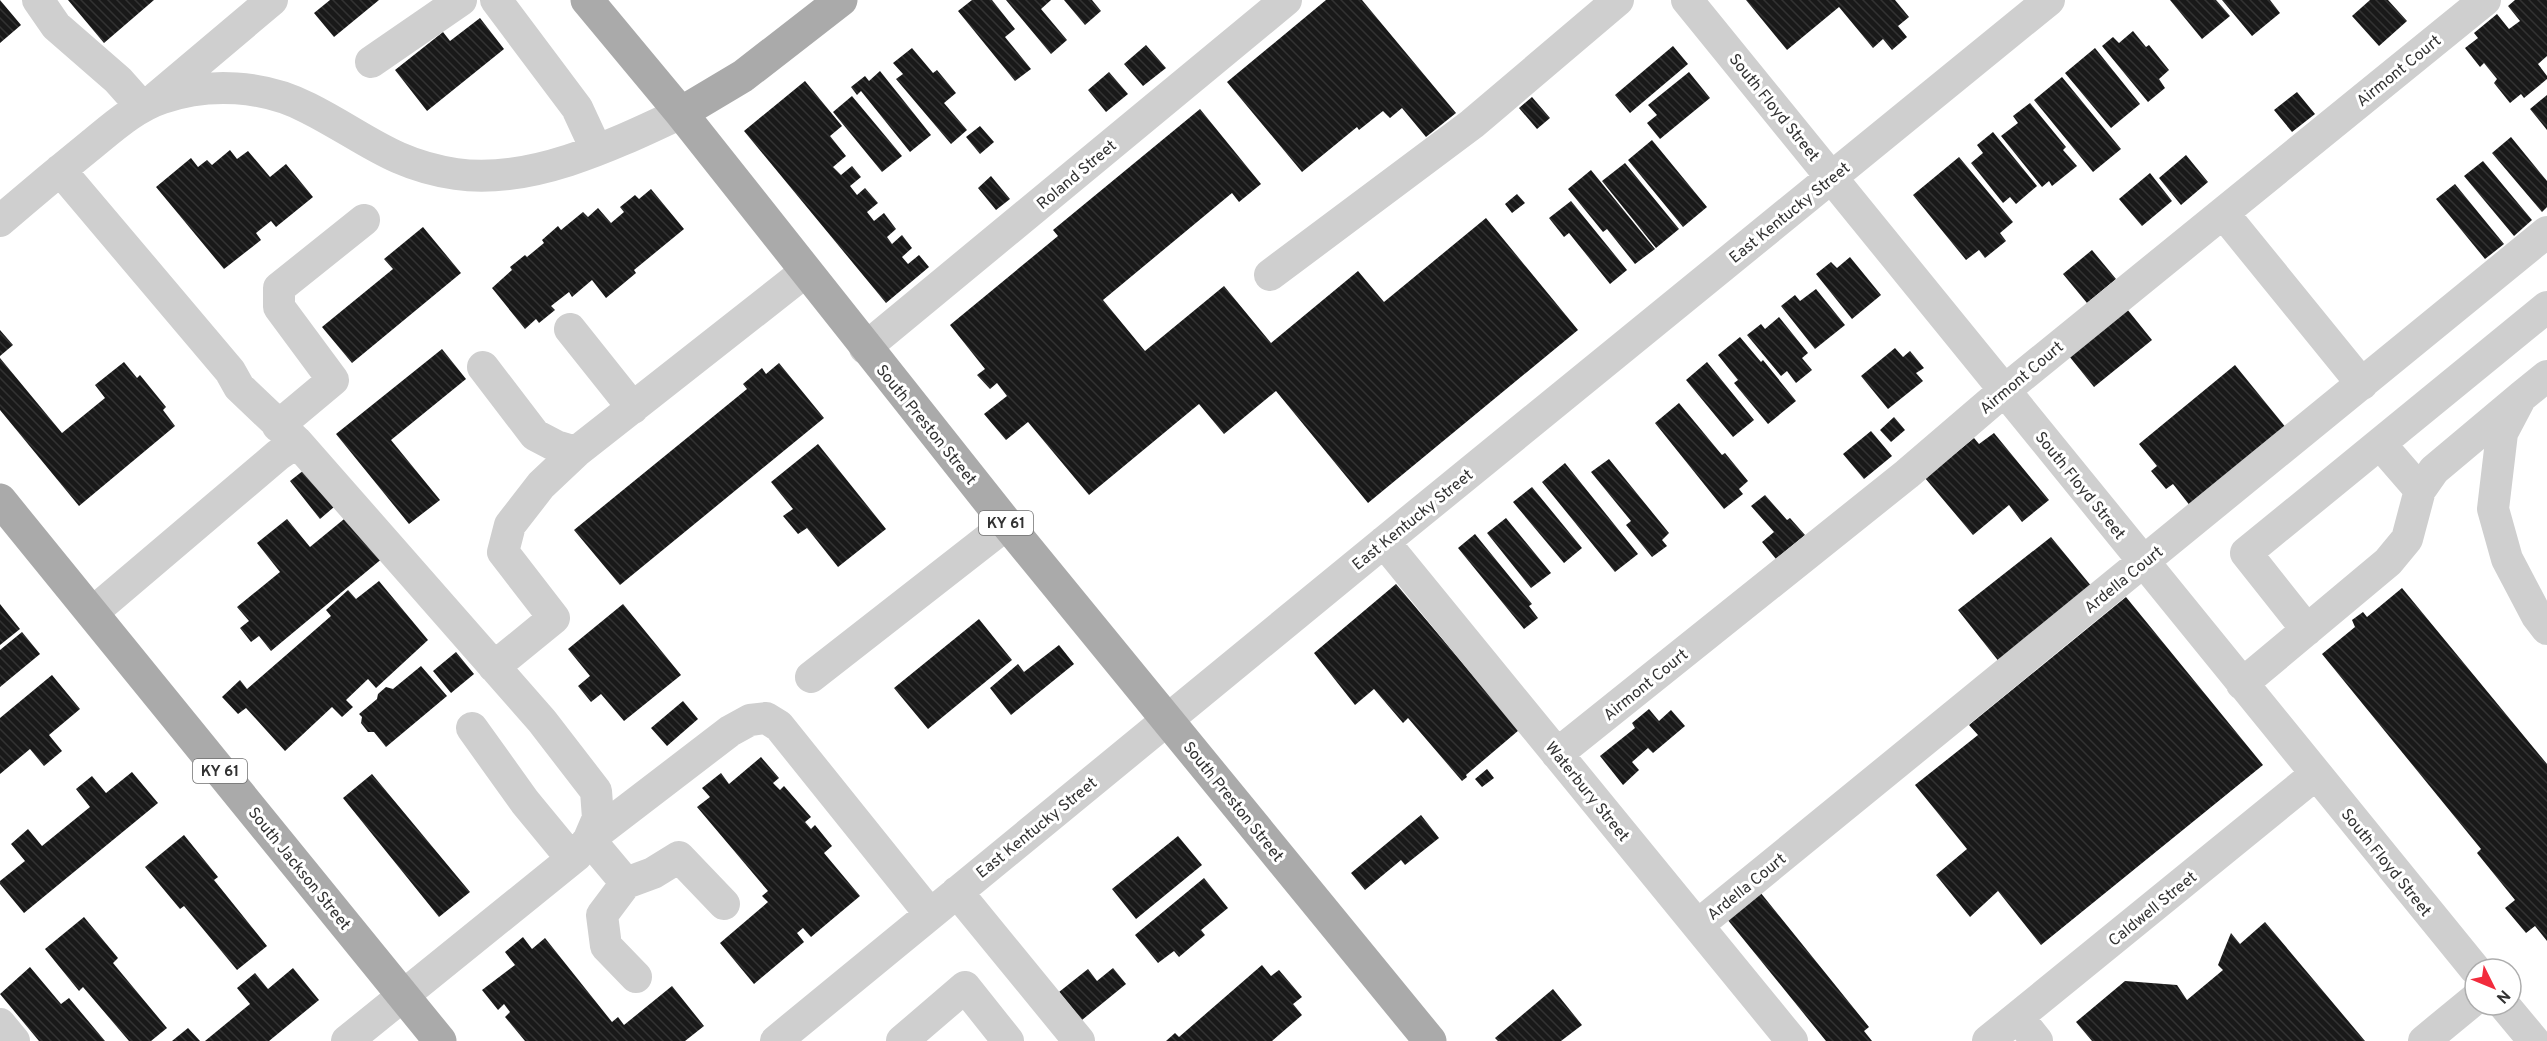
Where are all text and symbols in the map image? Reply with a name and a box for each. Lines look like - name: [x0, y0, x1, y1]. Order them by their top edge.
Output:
- street label: Airmont Court: [2353, 31, 2446, 112]
- street label: South Floyd Street: [1724, 50, 1823, 166]
- street label: Roland Street: [1033, 136, 1121, 215]
- street label: East Kentucky Street: [1726, 159, 1855, 268]
- street label: Airmont Court: [1976, 338, 2068, 419]
- street label: South Preston Street: [871, 361, 980, 489]
- street label: South Floyd Street: [2030, 428, 2129, 544]
- street label: East Kentucky Street: [1349, 466, 1478, 575]
- road number: KY 61: [979, 511, 1033, 535]
- street label: Ardella Court: [2081, 543, 2168, 618]
- street label: Airmont Court: [1600, 645, 1693, 726]
- street label: South Preston Street: [1178, 738, 1287, 866]
- street label: Waterbury Street: [1540, 738, 1633, 846]
- road number: KY 61: [193, 759, 247, 783]
- street label: East Kentucky Street: [973, 774, 1102, 883]
- street label: South Jackson Street: [243, 804, 354, 935]
- street label: South Floyd Street: [2336, 805, 2435, 921]
- street label: Ardella Court: [1704, 850, 1791, 925]
- street label: Caldwell Street: [2105, 868, 2202, 951]
- north arrow: [2463, 957, 2523, 1017]
- text: N: [2491, 985, 2514, 1007]

